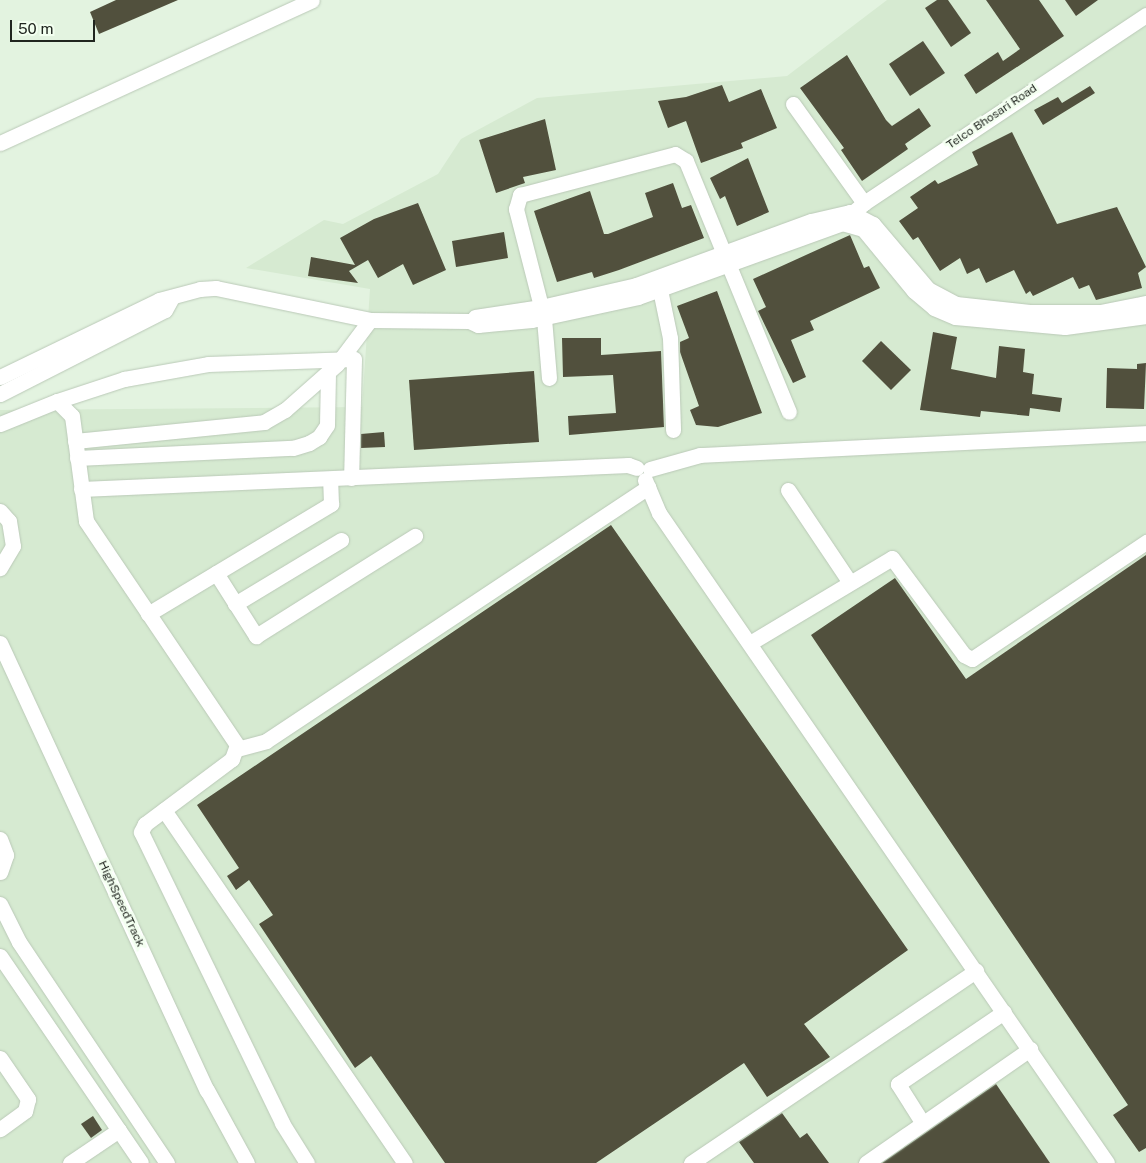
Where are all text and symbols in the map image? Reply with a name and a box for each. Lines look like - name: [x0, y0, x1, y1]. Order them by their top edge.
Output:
- scale bar: [12, 10, 98, 42]
- text: 50 m: [18, 20, 53, 37]
- street label: Telco Bhosari Road: [944, 81, 1040, 153]
- street label: HighSpeedTrack: [95, 859, 147, 949]

